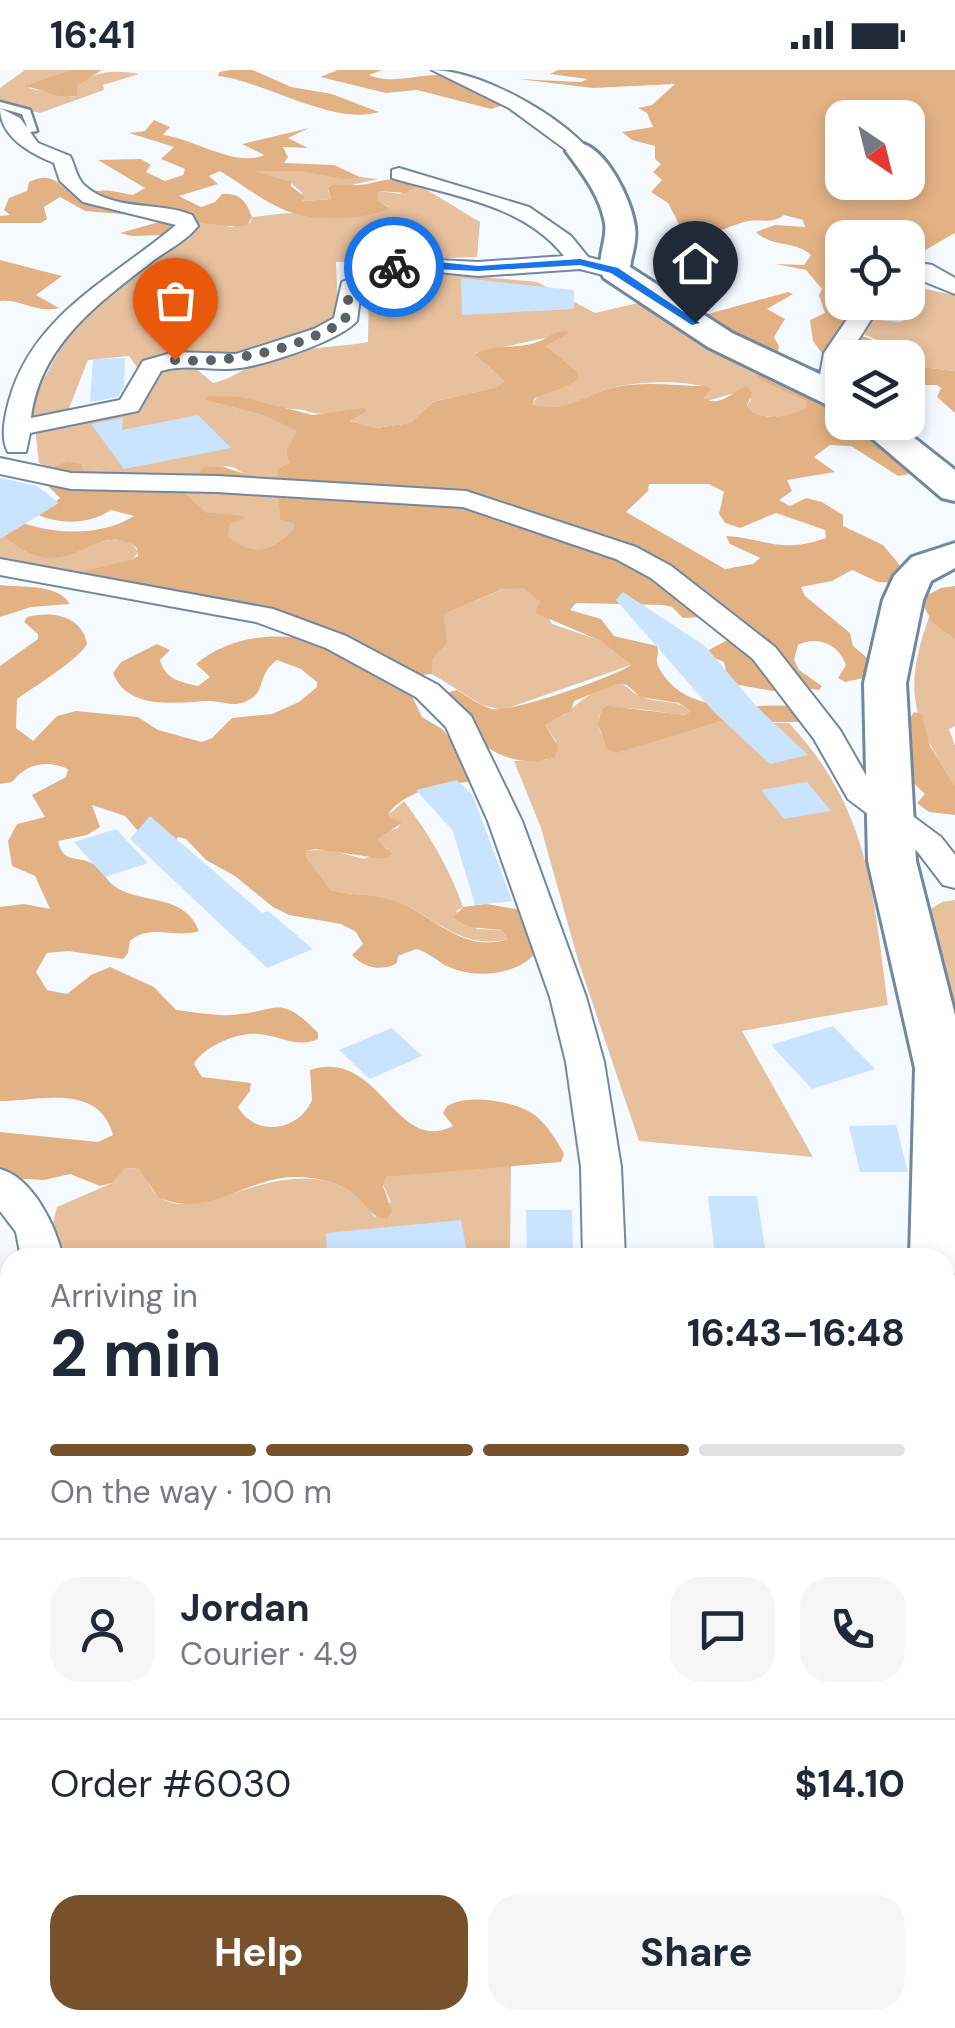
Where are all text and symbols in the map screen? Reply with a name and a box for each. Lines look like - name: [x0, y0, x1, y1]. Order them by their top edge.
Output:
- text: 16:41: [50, 10, 136, 60]
- north arrow: [825, 100, 925, 200]
- map controls: [825, 100, 925, 440]
- courier: [344, 217, 444, 317]
- button: locate: [825, 220, 925, 320]
- pin: [653, 221, 738, 324]
- icon: home: [668, 236, 723, 291]
- icon: bike: [367, 240, 422, 295]
- pin: [133, 258, 218, 361]
- icon: bag: [148, 273, 203, 328]
- button: layers: [825, 340, 925, 440]
- text: Arriving in: [50, 1275, 198, 1317]
- text: 16:43–16:48: [687, 1308, 905, 1358]
- text: 2 min: [50, 1312, 222, 1396]
- text: On the way · 100 m: [50, 1471, 332, 1513]
- button: person: [50, 1577, 155, 1682]
- button: chat: [670, 1577, 775, 1682]
- button: phone: [800, 1577, 905, 1682]
- text: Jordan: [180, 1583, 310, 1633]
- text: Courier · 4.9: [180, 1633, 358, 1675]
- text: Order #6030: [50, 1759, 291, 1809]
- text: $14.10: [795, 1759, 905, 1809]
- button: Help: [50, 1895, 468, 2010]
- button: Share: [488, 1895, 905, 2010]

